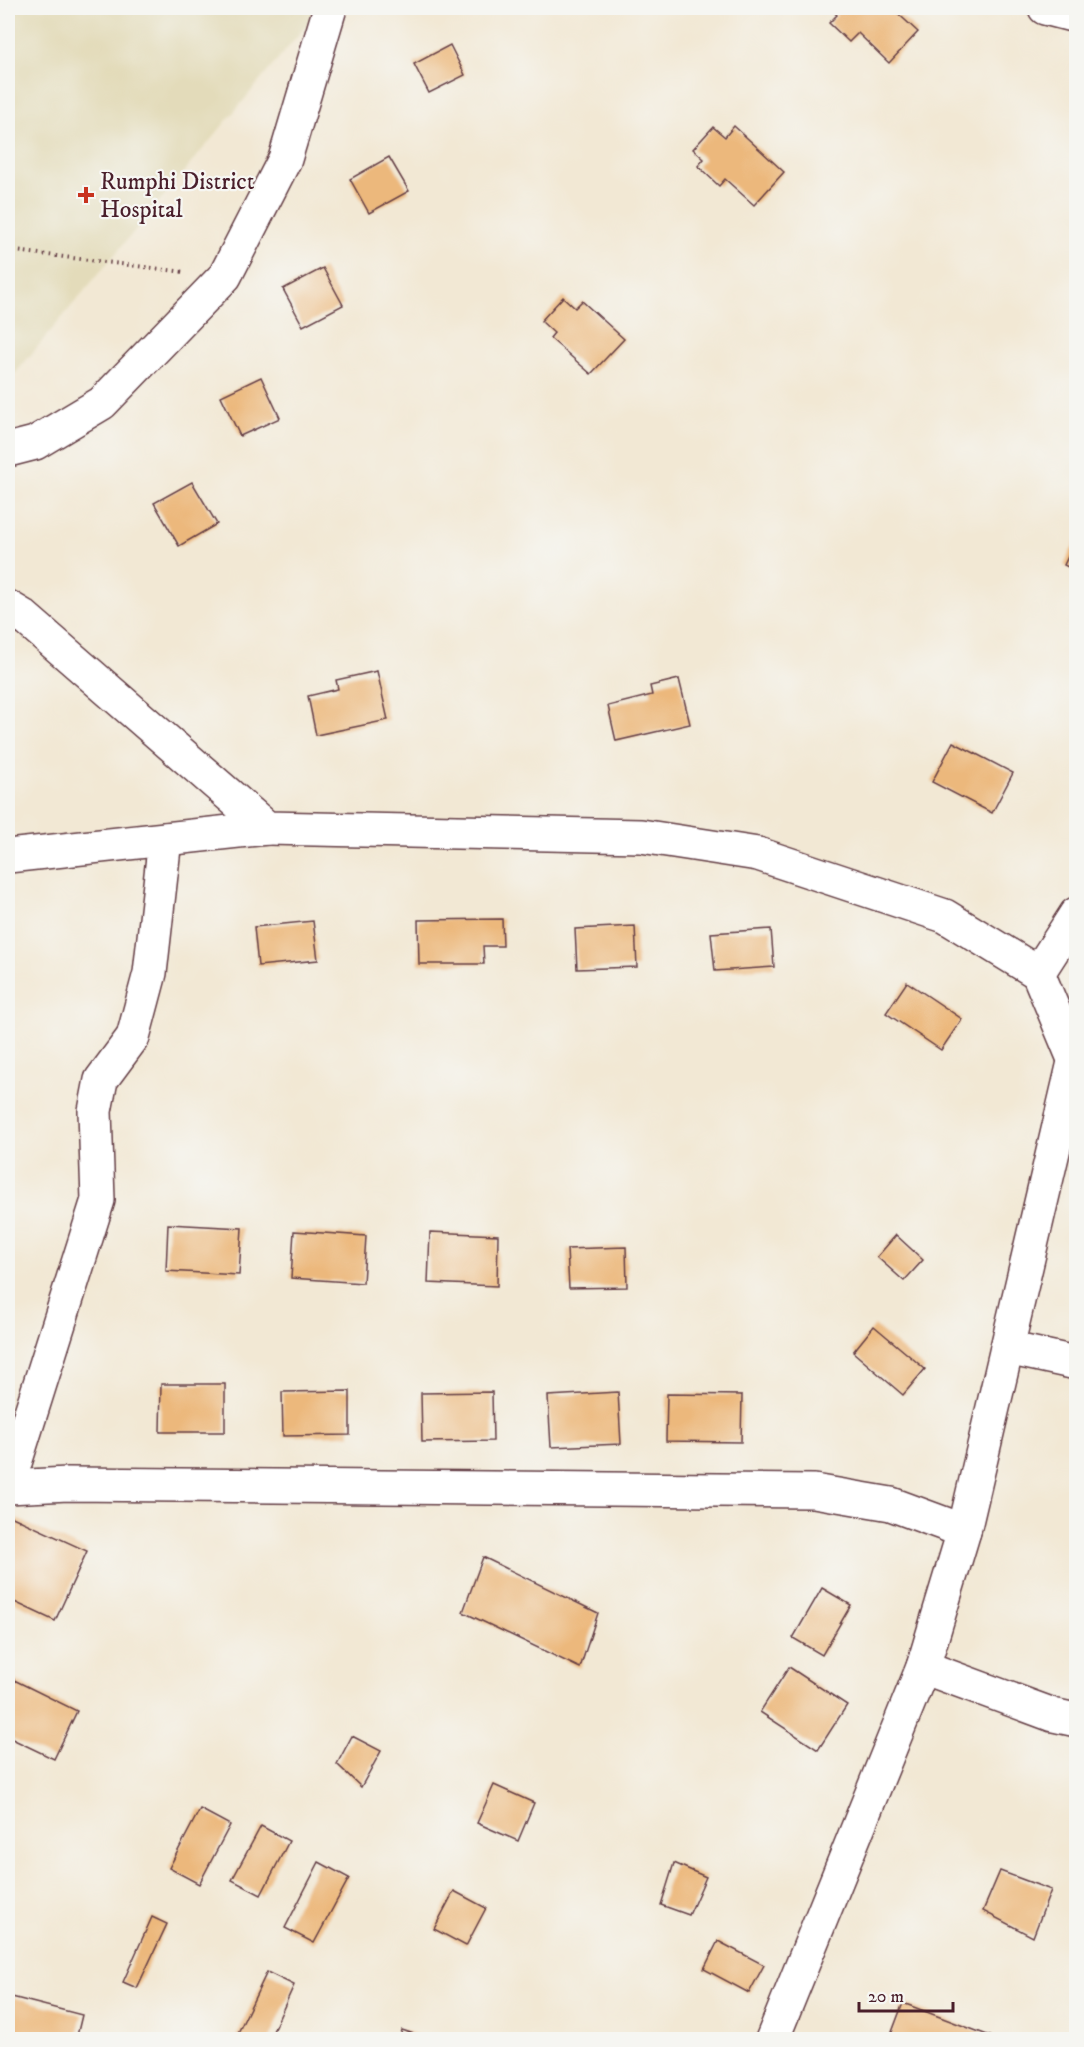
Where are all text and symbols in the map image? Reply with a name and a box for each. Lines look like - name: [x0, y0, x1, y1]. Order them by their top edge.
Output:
- place label: Rumphi District Hospital: [100, 167, 255, 225]
- marker: Rumphi District Hospital: [77, 186, 95, 204]
- scale bar: [859, 1975, 954, 2013]
- text: 20 m: [868, 1986, 904, 2008]

